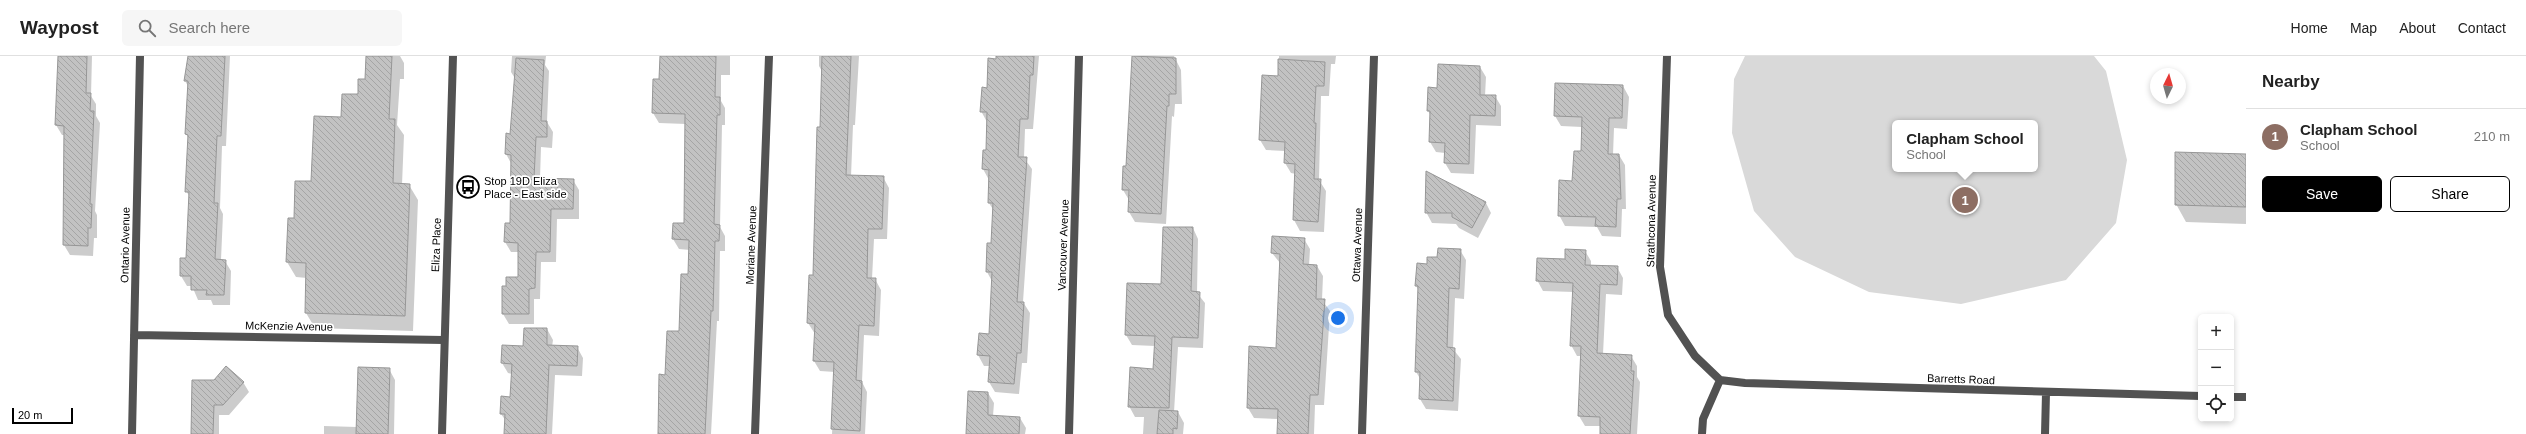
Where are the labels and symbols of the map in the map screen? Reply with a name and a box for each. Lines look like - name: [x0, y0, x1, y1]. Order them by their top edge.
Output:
- north arrow: [2150, 68, 2186, 104]
- bus stop icon: Stop 19D Eliza Place - East side: [455, 174, 481, 200]
- place label: Stop 19D Eliza Place - East side: [484, 175, 567, 200]
- street label: Strathcona Avenue: [1644, 175, 1658, 267]
- pin: 1: [1952, 185, 1978, 215]
- street label: Vancouver Avenue: [1055, 199, 1071, 291]
- street label: Moriane Avenue: [744, 205, 758, 285]
- street label: Ontario Avenue: [118, 207, 132, 283]
- street label: Ottawa Avenue: [1350, 208, 1364, 282]
- street label: Eliza Place: [429, 218, 443, 272]
- your location: [1328, 308, 1348, 328]
- street label: McKenzie Avenue: [245, 319, 333, 333]
- street label: Barretts Road: [1927, 372, 1995, 386]
- scale bar: [12, 406, 73, 425]

